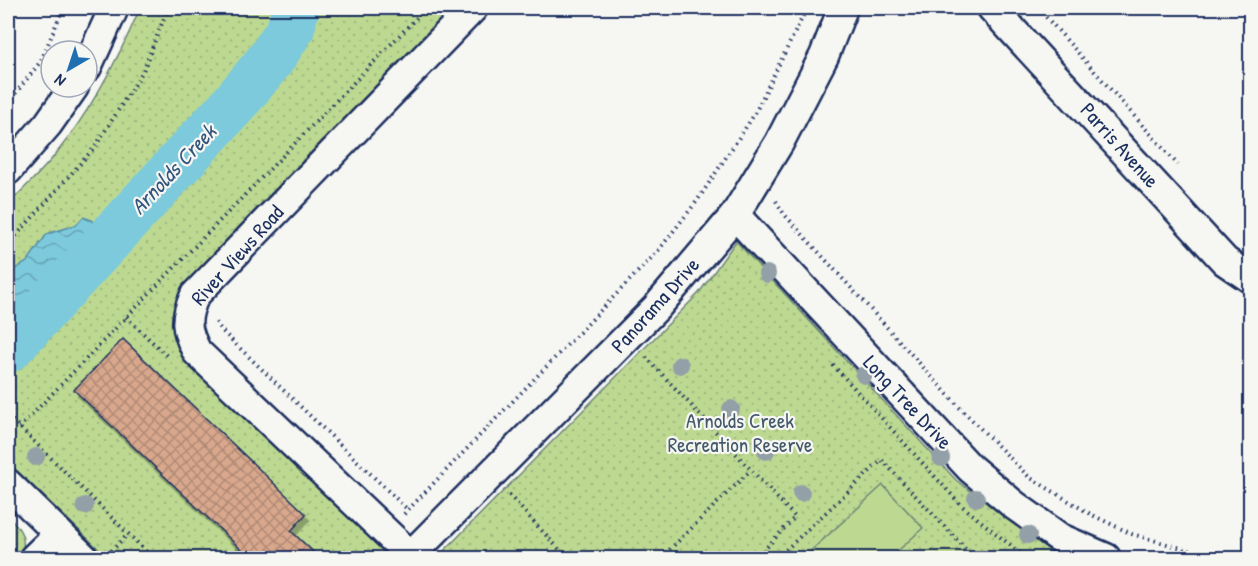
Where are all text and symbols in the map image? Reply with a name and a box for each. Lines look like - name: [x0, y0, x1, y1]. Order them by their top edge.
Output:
- north arrow: [39, 39, 99, 99]
- text: N: [49, 69, 70, 92]
- street label: Parris Avenue: [1074, 96, 1166, 194]
- water label: Arnolds Creek: [123, 116, 224, 221]
- street label: River Views Road: [184, 199, 290, 311]
- street label: Panorama Drive: [604, 251, 706, 359]
- street label: Long Tree Drive: [857, 349, 959, 455]
- park label: Arnolds Creek Recreation Reserve: [668, 406, 812, 459]

